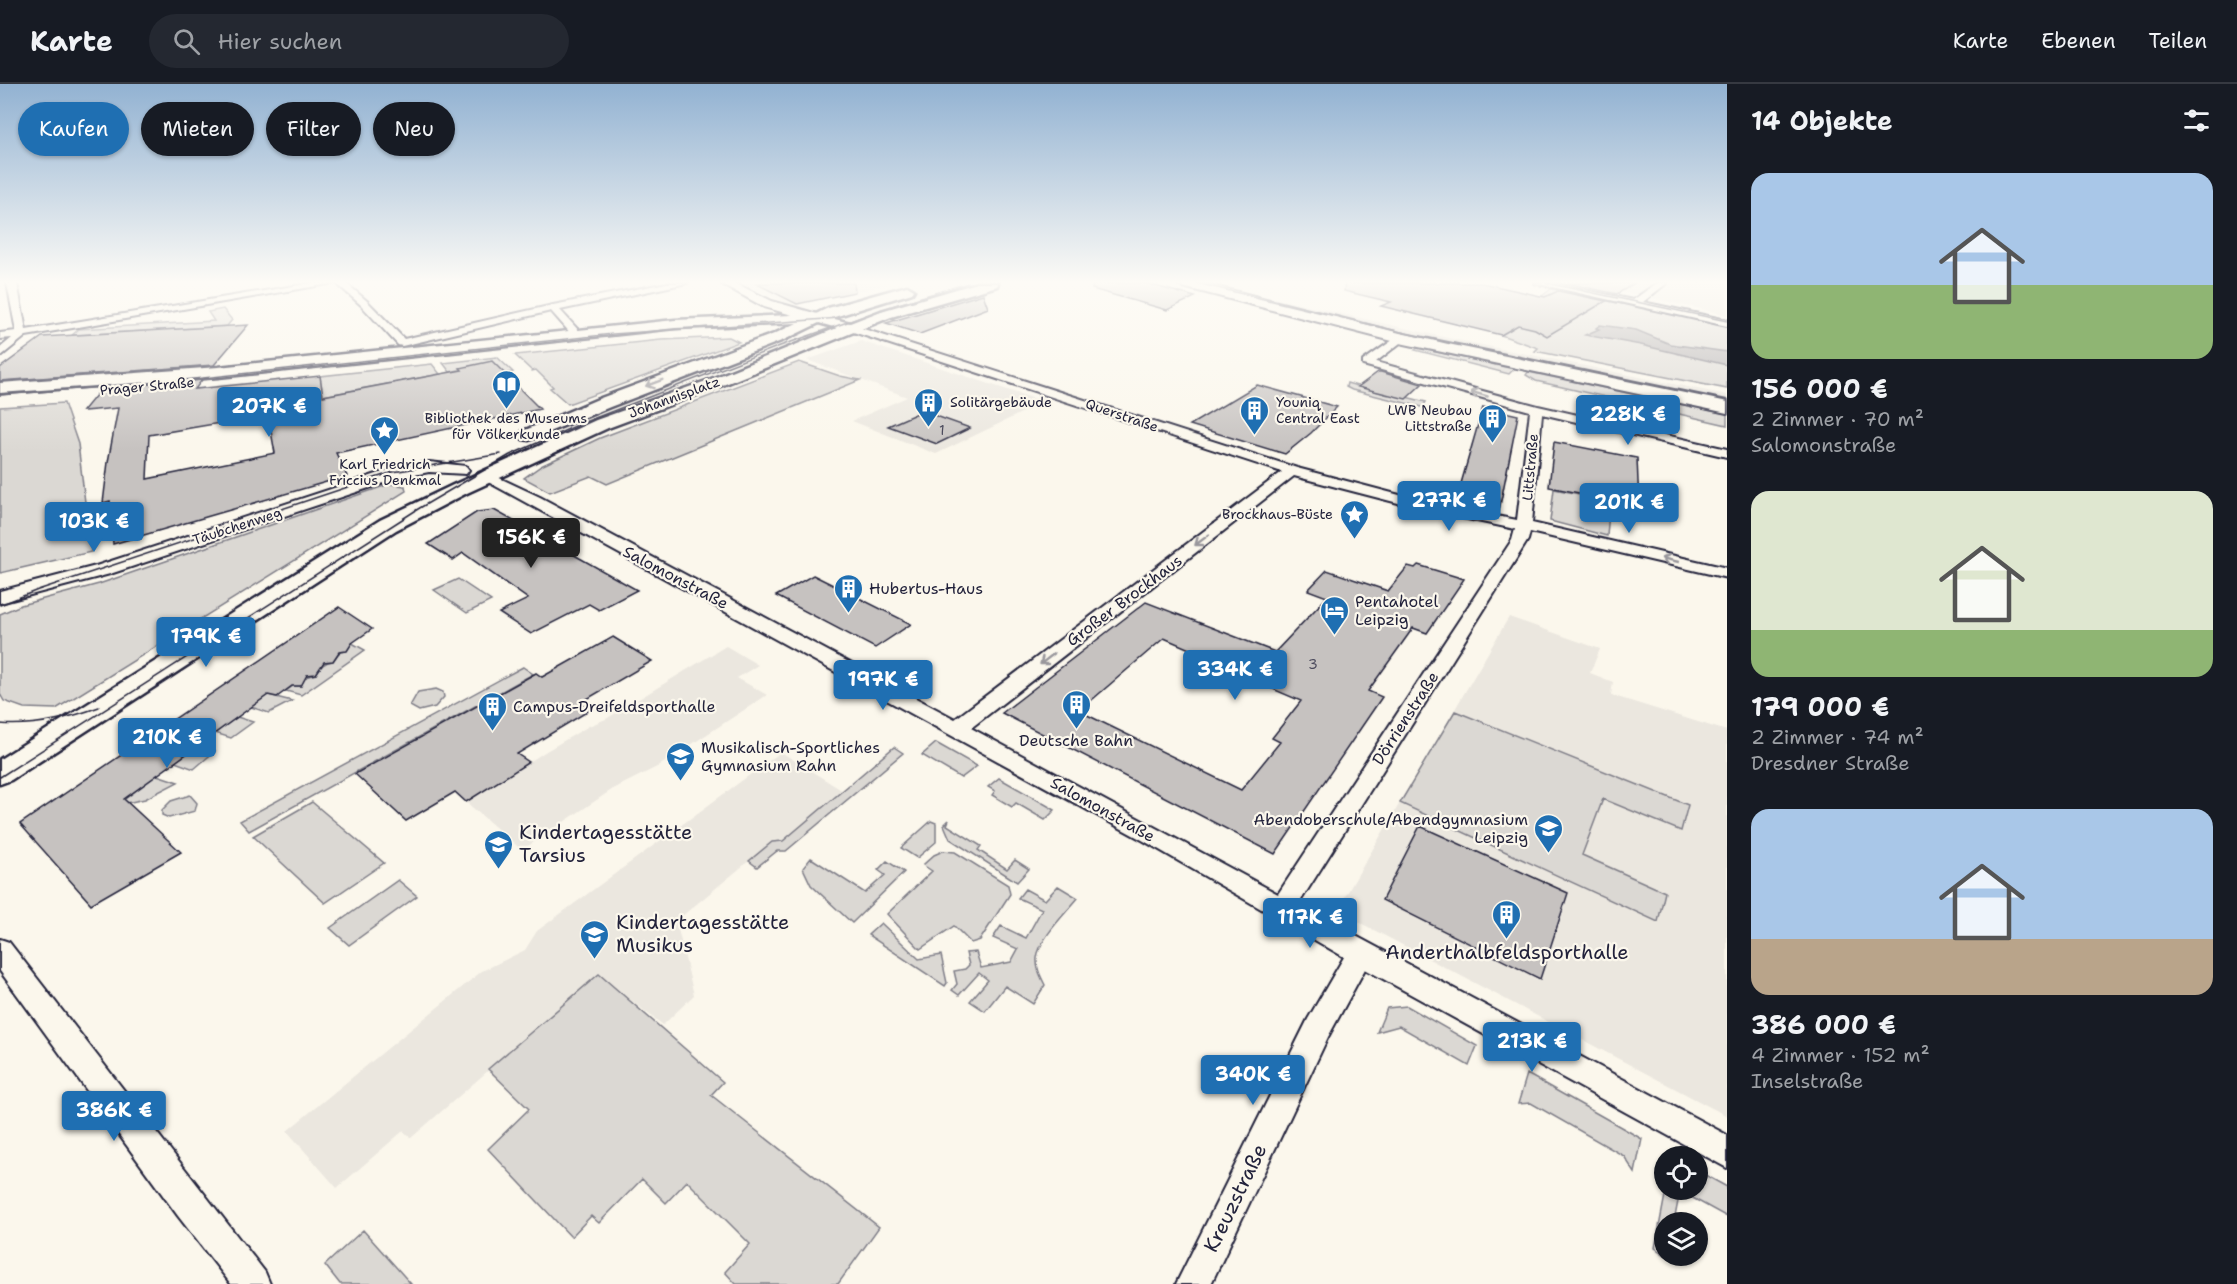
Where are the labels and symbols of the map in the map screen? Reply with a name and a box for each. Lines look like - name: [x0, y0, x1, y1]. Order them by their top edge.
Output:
- library icon: Bibliothek des Museums für Völkerkunde: [490, 368, 522, 410]
- street label: Johannisplatz: [626, 372, 722, 422]
- street label: Prager Straße: [99, 373, 195, 399]
- one-way arrow: [645, 379, 664, 390]
- building icon: Solitärgebäude: [913, 386, 945, 428]
- pin: 207K €: [220, 387, 318, 438]
- one-way arrow: [1470, 387, 1489, 399]
- place label: Solitärgebäude: [950, 393, 1052, 411]
- place label: Youniq Central East: [1276, 393, 1360, 427]
- street label: Querstraße: [1083, 394, 1161, 436]
- building icon: Youniq Central East: [1239, 394, 1271, 436]
- pin: 228K €: [1579, 395, 1677, 446]
- place label: LWB Neubau Littstraße: [1388, 401, 1472, 435]
- building icon: LWB Neubau Littstraße: [1477, 402, 1509, 444]
- place label: Bibliothek des Museums für Völkerkunde: [425, 409, 587, 443]
- place icon: Karl Friedrich Friccius Denkmal: [369, 414, 401, 456]
- house number: 1: [939, 421, 945, 439]
- street label: Littstraße: [1518, 433, 1542, 501]
- place label: Karl Friedrich Friccius Denkmal: [329, 455, 442, 489]
- pin: 277K €: [1400, 481, 1498, 532]
- pin: 201K €: [1580, 483, 1678, 534]
- place icon: Brockhaus-Büste: [1338, 498, 1370, 540]
- pin: 103K €: [45, 502, 143, 553]
- street label: Täubchenweg: [190, 503, 284, 549]
- place label: Brockhaus-Büste: [1222, 505, 1333, 523]
- pin: 156K €: [482, 518, 580, 569]
- one-way arrow: [1194, 534, 1210, 547]
- street label: Salomonstraße: [619, 541, 732, 614]
- street label: Großer Brockhaus: [1062, 550, 1187, 651]
- one-way arrow: [1661, 554, 1680, 566]
- building icon: Hubertus-Haus: [832, 572, 864, 614]
- place label: Hubertus-Haus: [869, 578, 983, 599]
- place label: Pentahotel Leipzig: [1355, 591, 1438, 630]
- hotel icon: Pentahotel Leipzig: [1318, 594, 1350, 636]
- pin: 179K €: [157, 617, 255, 668]
- pin: 334K €: [1186, 650, 1284, 701]
- one-way arrow: [1039, 652, 1055, 665]
- house number: 3: [1308, 655, 1318, 673]
- pin: 197K €: [834, 660, 932, 711]
- street label: Dörrienstraße: [1367, 667, 1443, 769]
- building icon: Deutsche Bahn: [1060, 688, 1092, 730]
- building icon: Campus-Dreifeldsporthalle: [476, 690, 508, 732]
- place label: Campus-Dreifeldsporthalle: [513, 696, 716, 717]
- pin: 210K €: [118, 718, 216, 769]
- place label: Deutsche Bahn: [1019, 730, 1133, 751]
- place label: Musikalisch-Sportliches Gymnasium Rahn: [701, 737, 880, 776]
- school or university icon: Musikalisch-Sportliches Gymnasium Rahn: [664, 740, 696, 782]
- street label: Salomonstraße: [1047, 772, 1159, 847]
- place label: Abendoberschule/Abendgymnasium Leipzig: [1254, 809, 1528, 848]
- school or university icon: Abendoberschule/Abendgymnasium Leipzig: [1533, 812, 1565, 854]
- place label: Kindertagesstätte Tarsius: [519, 819, 692, 868]
- school or university icon: Kindertagesstätte Tarsius: [482, 828, 514, 870]
- pin: 117K €: [1261, 898, 1359, 949]
- building icon: Anderthalbfeldsporthalle: [1491, 898, 1523, 940]
- place label: Kindertagesstätte Musikus: [616, 909, 789, 958]
- school or university icon: Kindertagesstätte Musikus: [579, 918, 611, 960]
- place label: Anderthalbfeldsporthalle: [1385, 939, 1629, 965]
- pin: 213K €: [1483, 1022, 1581, 1073]
- pin: 340K €: [1204, 1055, 1302, 1106]
- pin: 386K €: [65, 1091, 163, 1142]
- street label: Kreuzstraße: [1198, 1140, 1272, 1256]

